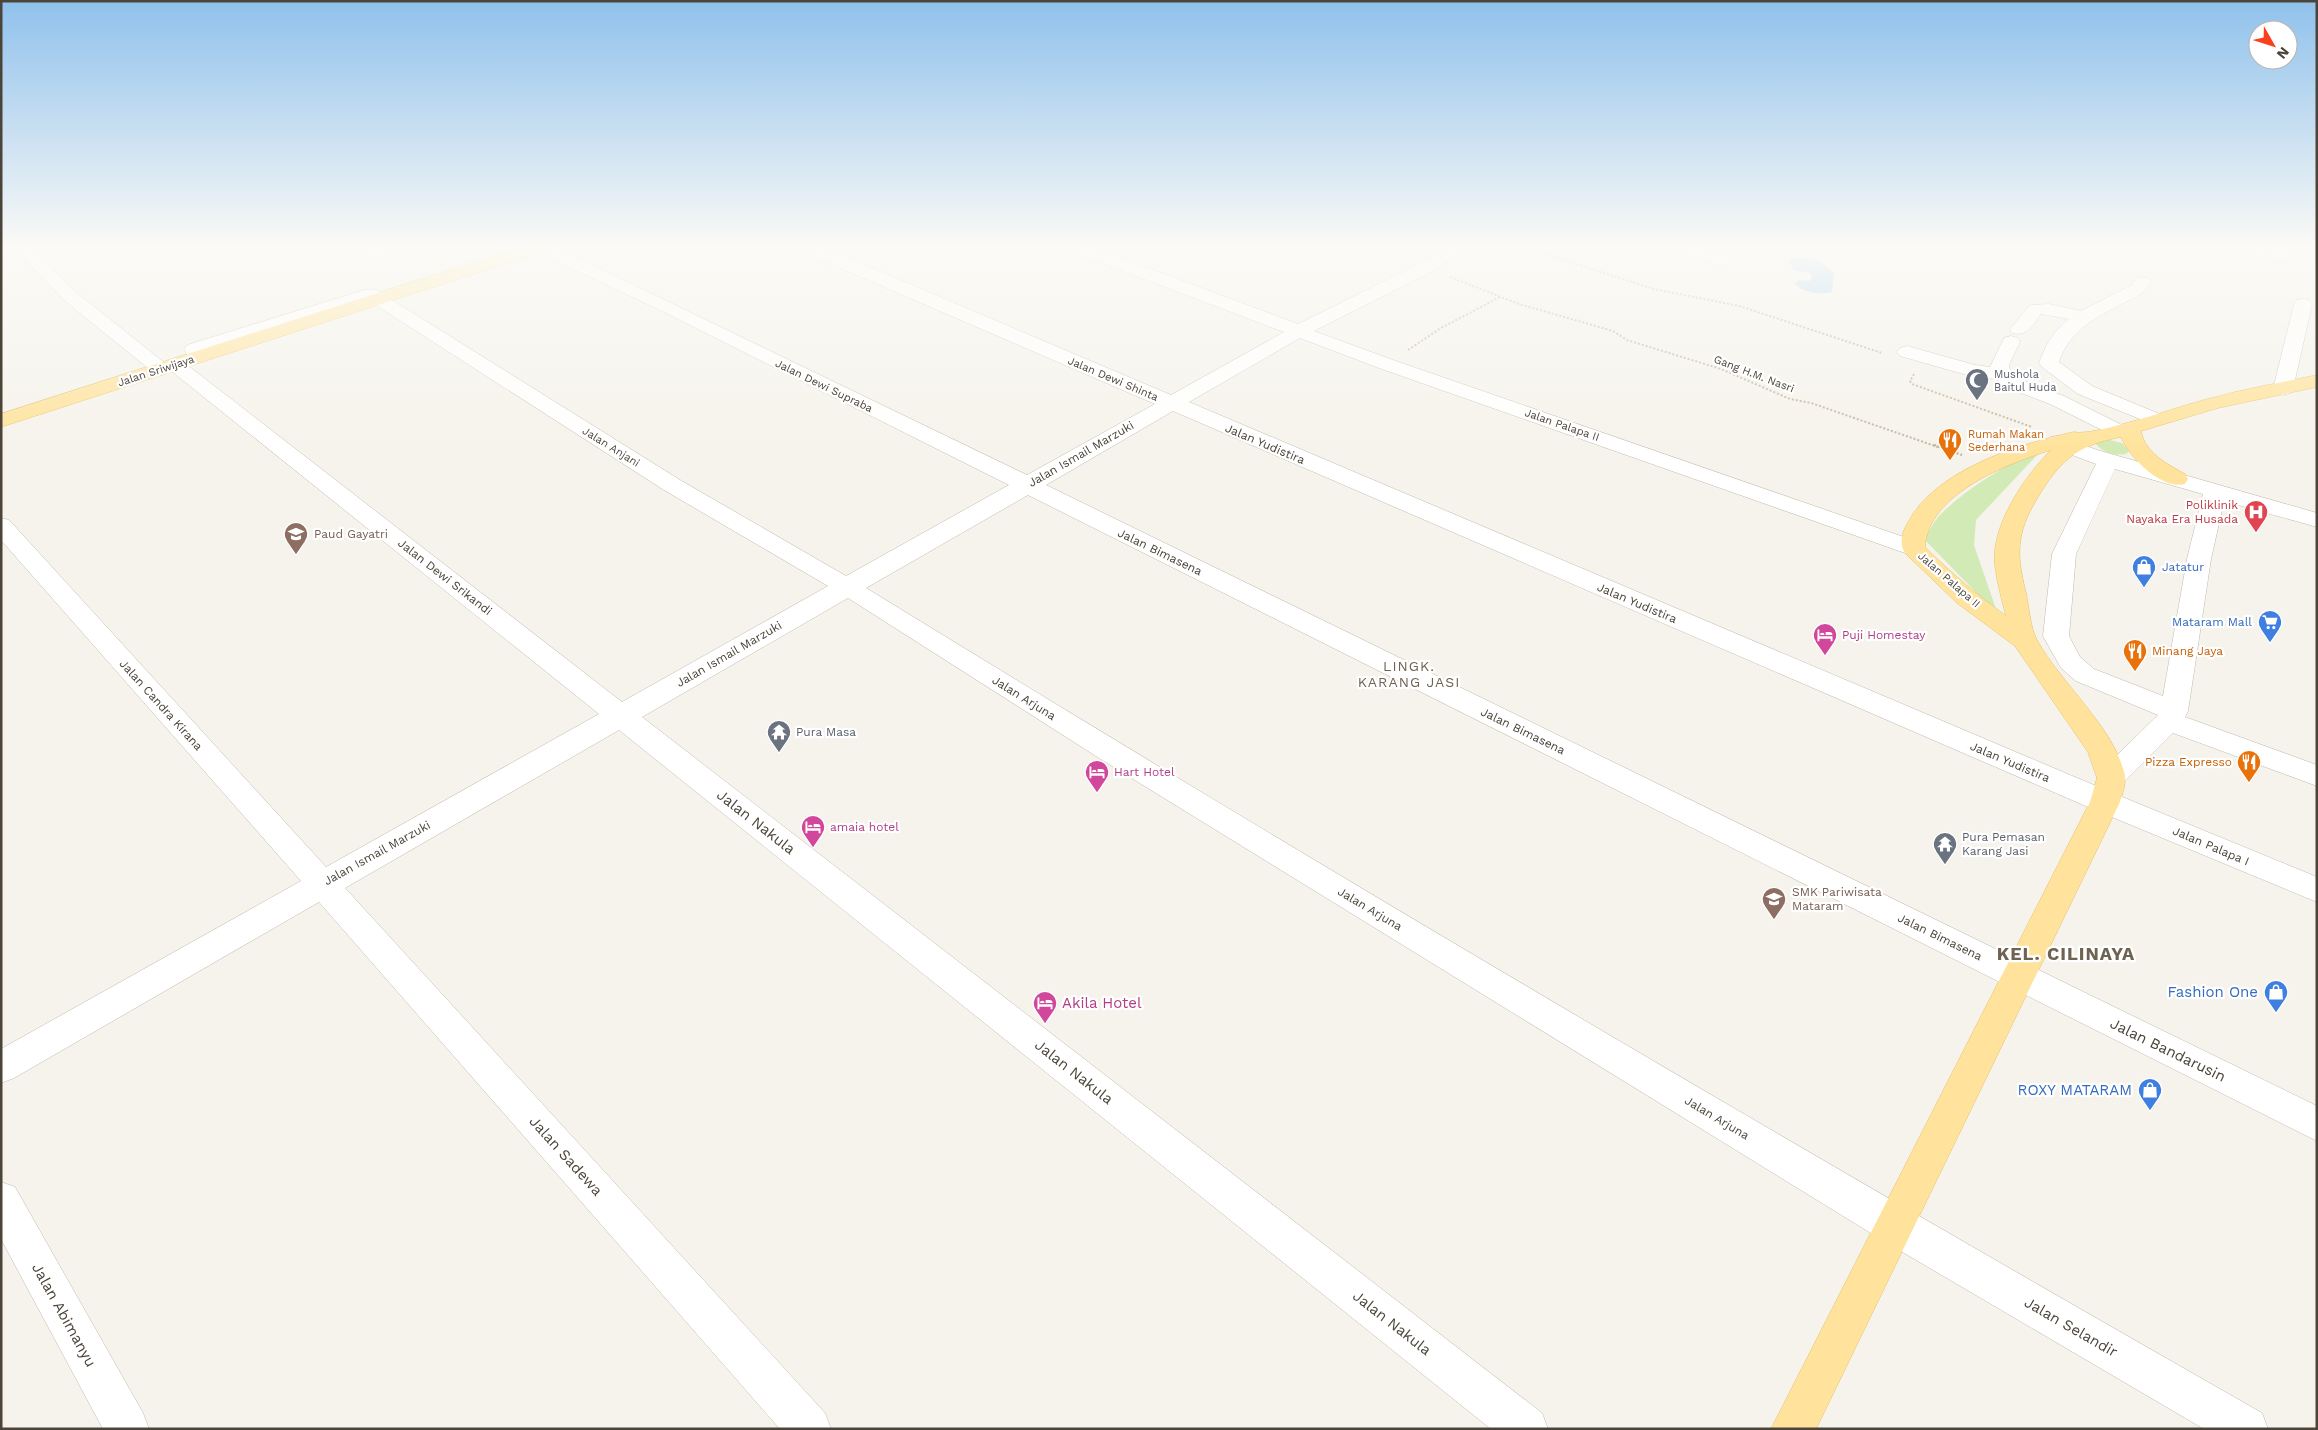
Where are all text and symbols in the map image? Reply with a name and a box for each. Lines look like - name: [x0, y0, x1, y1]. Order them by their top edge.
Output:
- north arrow: [2248, 20, 2298, 70]
- text: N: [2274, 44, 2293, 62]
- street label: Jalan Sriwijaya: [116, 353, 196, 389]
- street label: Gang H.M. Nasri: [1712, 353, 1796, 395]
- street label: Jalan Dewi Shinta: [1066, 354, 1160, 404]
- street label: Jalan Dewi Supraba: [773, 357, 875, 415]
- mosque icon: Mushola Baitul Huda: [1964, 367, 1990, 401]
- place label: Mushola Baitul Huda: [1994, 368, 2056, 394]
- street label: Jalan Palapa II: [1523, 406, 1601, 444]
- street label: Jalan Ismail Marzuki: [1026, 418, 1136, 490]
- street label: Jalan Yudistira: [1223, 421, 1307, 467]
- street label: Jalan Anjani: [580, 424, 642, 470]
- restaurant icon: Rumah Makan Sederhana: [1937, 427, 1963, 461]
- place label: Rumah Makan Sederhana: [1968, 428, 2044, 454]
- place label: Poliklinik Nayaka Era Husada: [2126, 498, 2238, 526]
- hospital icon: Poliklinik Nayaka Era Husada: [2243, 499, 2269, 533]
- school or university icon: Paud Gayatri: [283, 521, 309, 555]
- street label: Jalan Bimasena: [1116, 526, 1205, 579]
- place label: Paud Gayatri: [314, 527, 388, 541]
- street label: Jalan Dewi Srikandi: [395, 536, 495, 618]
- street label: Jalan Palapa II: [1915, 549, 1983, 611]
- shop icon: Jatatur: [2131, 554, 2157, 588]
- place label: Jatatur: [2162, 560, 2204, 574]
- street label: Jalan Yudistira: [1595, 580, 1679, 626]
- supermarket icon: Mataram Mall: [2257, 609, 2283, 643]
- place label: Mataram Mall: [2172, 615, 2252, 629]
- street label: Jalan Ismail Marzuki: [674, 618, 784, 690]
- hotel icon: Puji Homestay: [1812, 622, 1838, 656]
- place label: Puji Homestay: [1842, 628, 1926, 642]
- restaurant icon: Minang Jaya: [2122, 638, 2148, 672]
- place label: Minang Jaya: [2152, 644, 2223, 658]
- street label: Jalan Candra Kirana: [116, 657, 206, 753]
- district label: LINGK. KARANG JASI: [1358, 658, 1460, 690]
- street label: Jalan Arjuna: [990, 673, 1059, 723]
- street label: Jalan Bimasena: [1479, 705, 1568, 758]
- temple icon: Pura Masa: [766, 719, 792, 753]
- place label: Pura Masa: [796, 725, 856, 739]
- street label: Jalan Yudistira: [1968, 739, 2052, 785]
- restaurant icon: Pizza Expresso: [2236, 749, 2262, 783]
- place label: Pizza Expresso: [2145, 755, 2232, 769]
- hotel icon: Hart Hotel: [1084, 759, 1110, 793]
- place label: Hart Hotel: [1114, 765, 1175, 779]
- street label: Jalan Nakula: [713, 786, 799, 858]
- hotel icon: amaia hotel: [800, 814, 826, 848]
- street label: Jalan Ismail Marzuki: [321, 818, 433, 888]
- place label: amaia hotel: [830, 820, 899, 834]
- street label: Jalan Palapa I: [2171, 824, 2251, 868]
- place label: Pura Pemasan Karang Jasi: [1962, 830, 2045, 858]
- temple icon: Pura Pemasan Karang Jasi: [1932, 831, 1958, 865]
- street label: Jalan Arjuna: [1335, 884, 1405, 934]
- place label: SMK Pariwisata Mataram: [1792, 885, 1882, 913]
- school or university icon: SMK Pariwisata Mataram: [1761, 886, 1787, 920]
- street label: Jalan Bimasena: [1896, 911, 1985, 964]
- district label: KEL. CILINAYA: [1997, 943, 2135, 964]
- shop icon: Fashion One: [2263, 979, 2289, 1013]
- place label: Fashion One: [2167, 983, 2258, 1001]
- hotel icon: Akila Hotel: [1032, 990, 1058, 1024]
- place label: Akila Hotel: [1062, 994, 1142, 1012]
- street label: Jalan Bandarusin: [2107, 1014, 2229, 1086]
- street label: Jalan Nakula: [1031, 1036, 1117, 1108]
- shop icon: ROXY MATARAM: [2137, 1077, 2163, 1111]
- place label: ROXY MATARAM: [2018, 1081, 2132, 1099]
- street label: Jalan Arjuna: [1682, 1093, 1752, 1143]
- street label: Jalan Sadewa: [526, 1112, 607, 1200]
- street label: Jalan Abimanyu: [28, 1260, 100, 1370]
- street label: Jalan Nakula: [1349, 1287, 1435, 1359]
- street label: Jalan Selandir: [2021, 1293, 2121, 1361]

